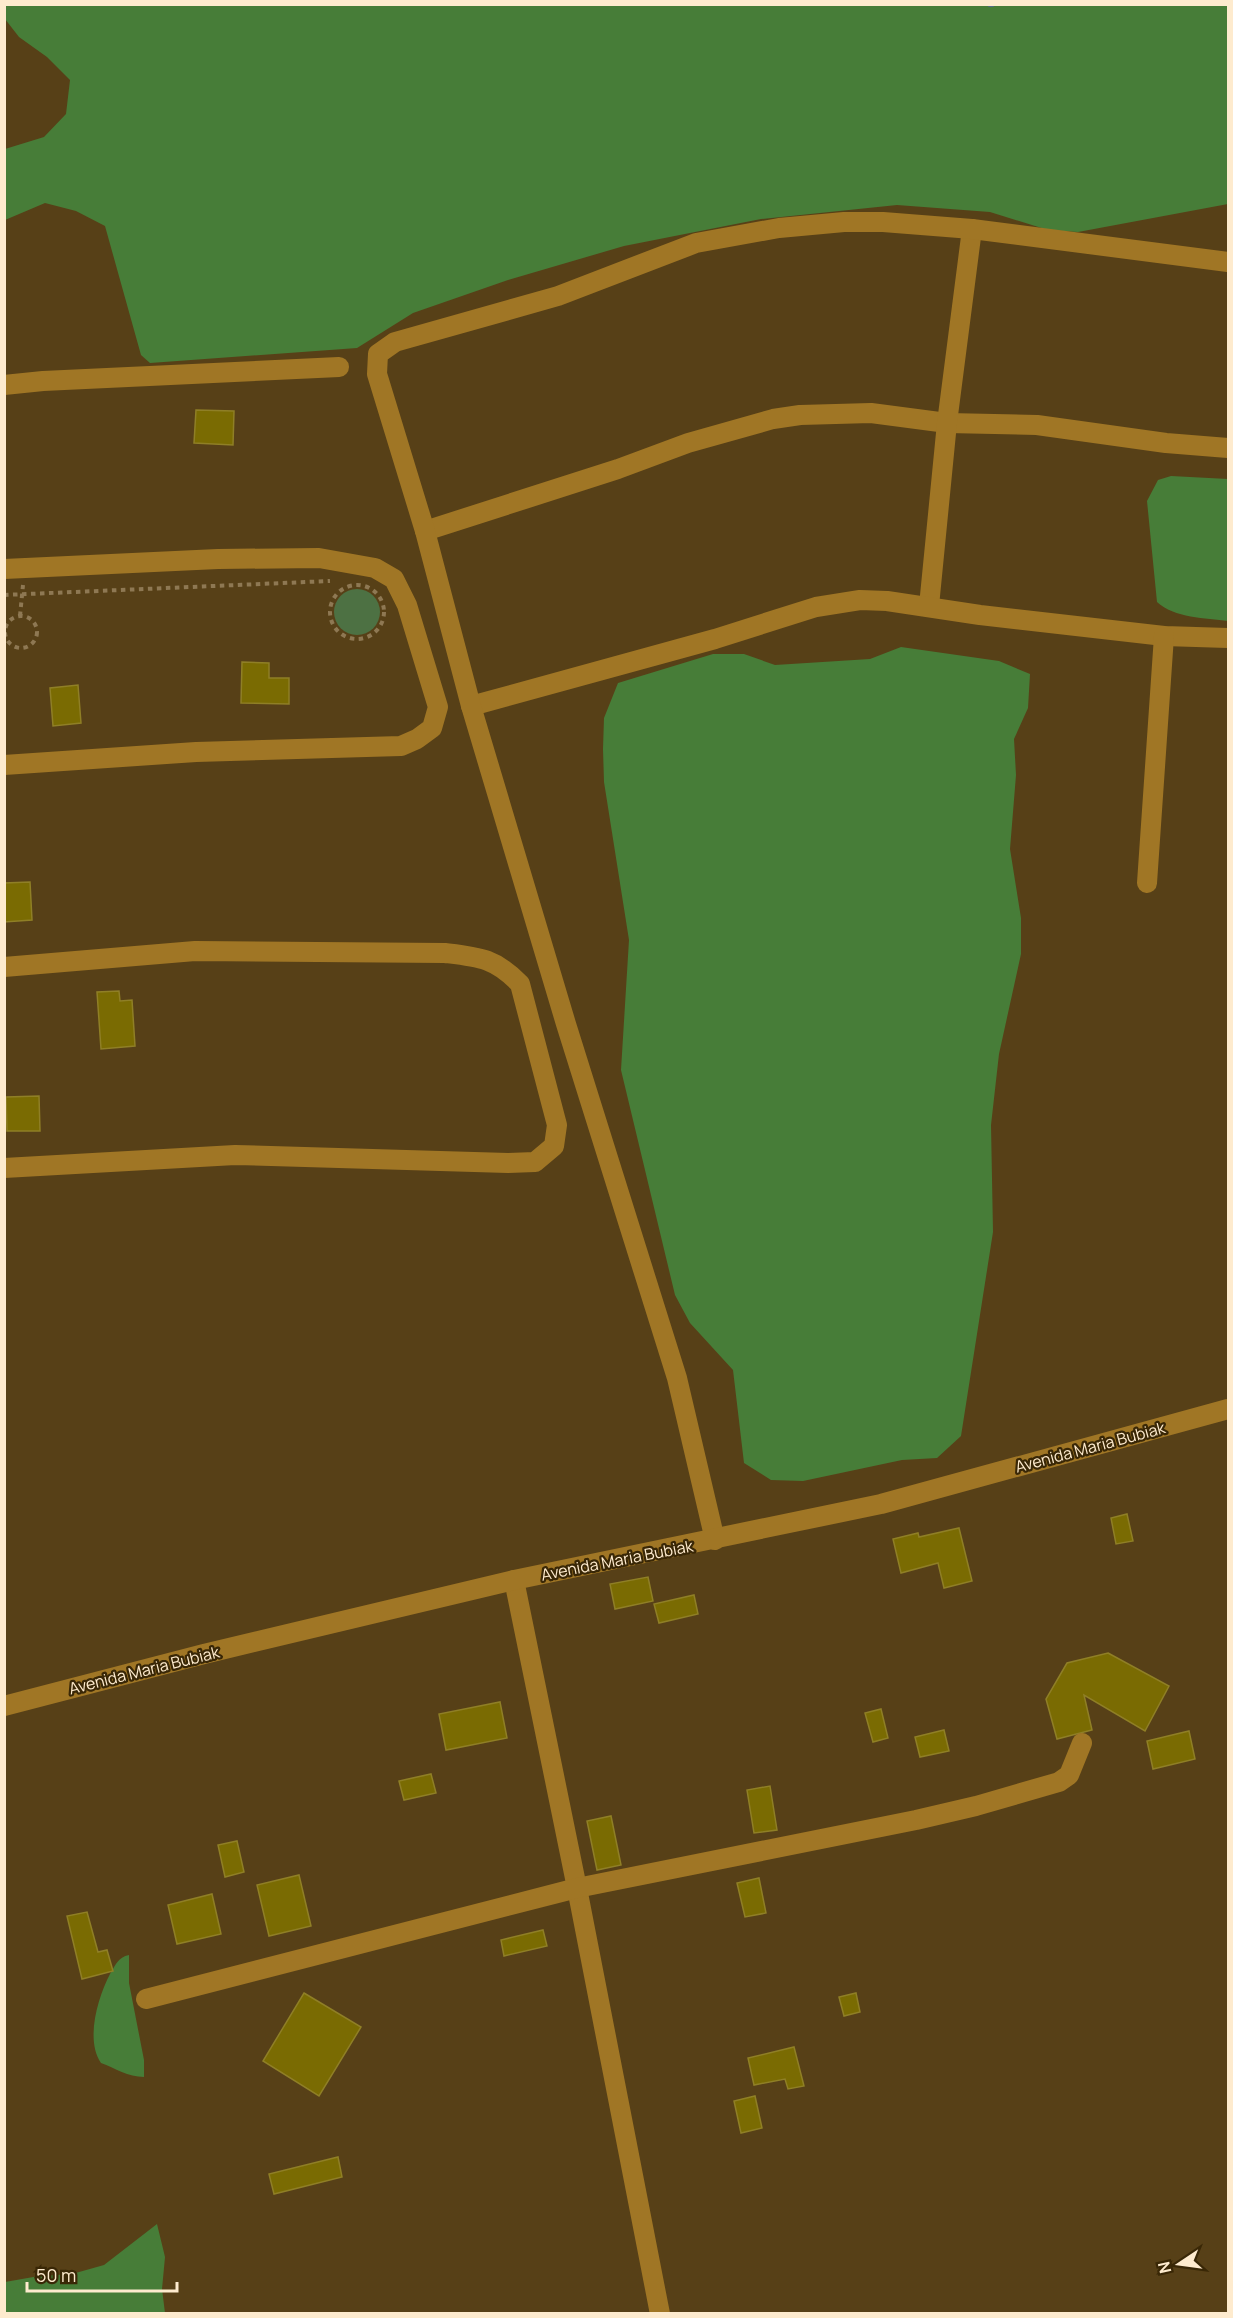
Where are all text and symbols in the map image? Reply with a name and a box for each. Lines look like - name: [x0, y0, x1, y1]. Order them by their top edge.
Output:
- street label: Avenida Maria Bubiak: [1013, 1416, 1168, 1478]
- street label: Avenida Maria Bubiak: [539, 1534, 696, 1586]
- street label: Avenida Maria Bubiak: [66, 1640, 223, 1699]
- north arrow: [1149, 2234, 1209, 2294]
- scale bar: [27, 2255, 177, 2293]
- text: N: [1152, 2259, 1176, 2275]
- text: 50 m: [36, 2263, 76, 2287]

